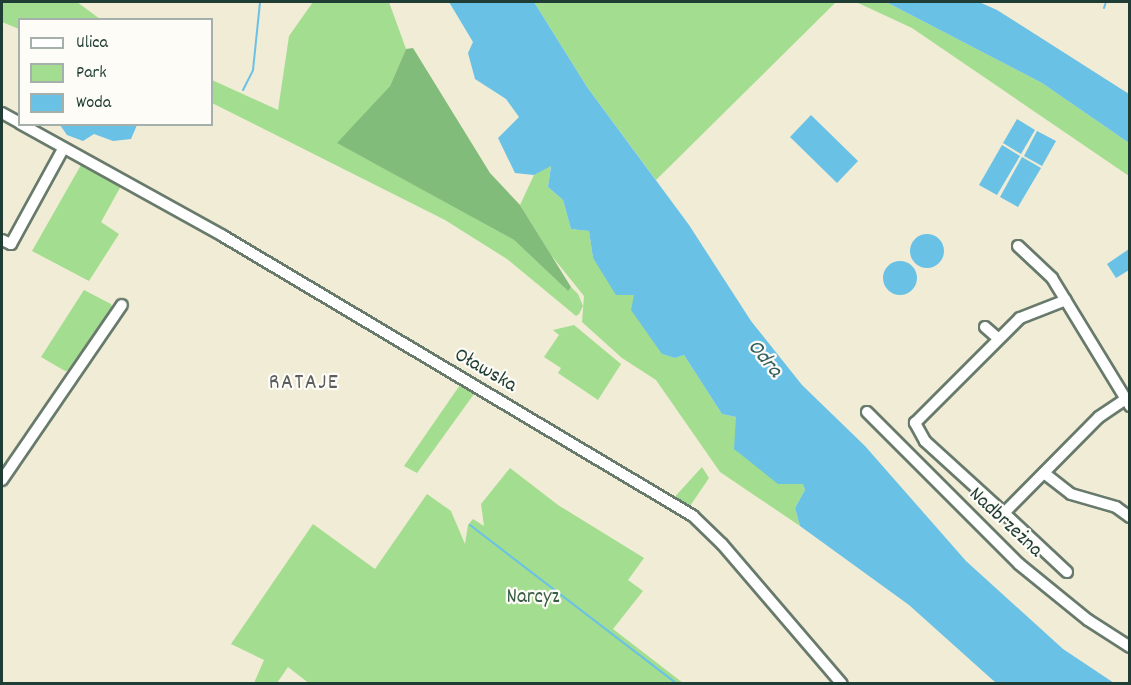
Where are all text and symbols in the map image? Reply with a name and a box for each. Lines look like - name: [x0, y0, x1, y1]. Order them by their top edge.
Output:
- legend: [18, 18, 213, 126]
- text: Ulica: [76, 31, 108, 56]
- text: Park: [76, 61, 107, 86]
- text: Woda: [76, 91, 111, 116]
- water label: Odra: [741, 335, 787, 383]
- street label: Oławska: [449, 343, 521, 399]
- district label: RATAJE: [269, 371, 339, 397]
- street label: Nadbrzeżna: [963, 483, 1047, 563]
- park label: Narcyz: [507, 585, 559, 611]

